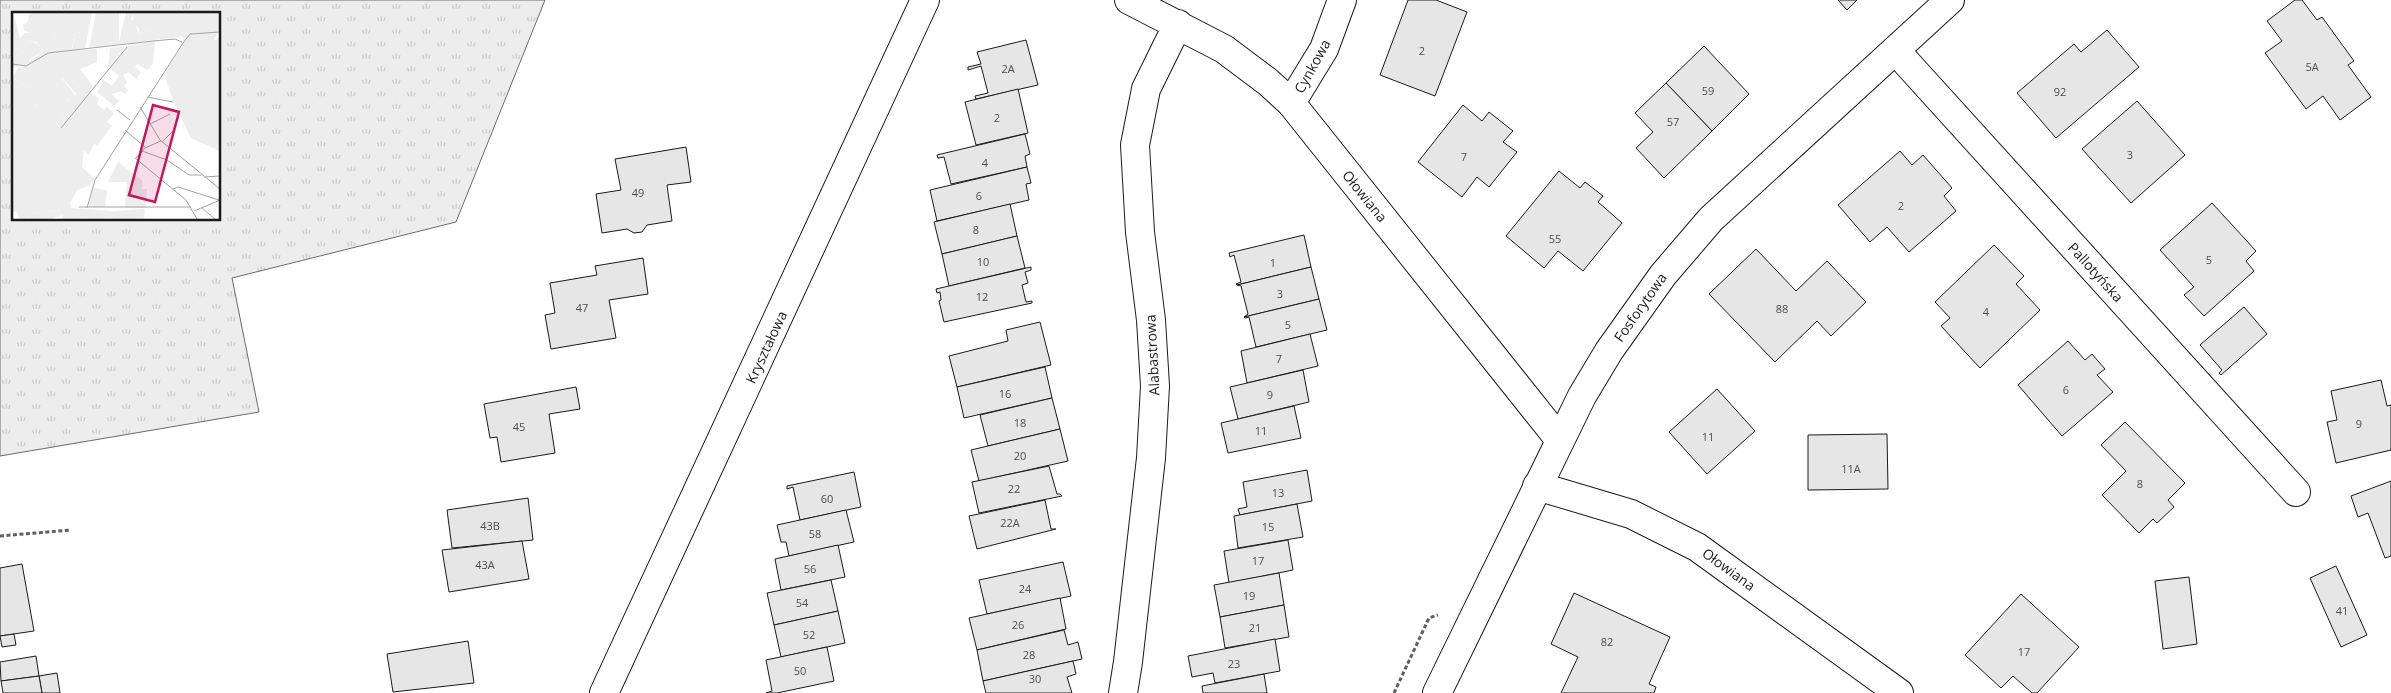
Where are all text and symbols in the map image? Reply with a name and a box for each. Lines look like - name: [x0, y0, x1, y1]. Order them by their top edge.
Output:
- inset map: [12, 12, 220, 220]
- street label: Cynkowa: [1289, 36, 1335, 96]
- house number: 2: [1419, 43, 1425, 58]
- house number: 5A: [2305, 59, 2319, 74]
- house number: 2A: [1001, 61, 1015, 76]
- house number: 59: [1702, 83, 1714, 98]
- house number: 92: [2054, 84, 2066, 99]
- house number: 2: [994, 110, 1000, 125]
- house number: 57: [1667, 114, 1679, 129]
- house number: 3: [2127, 147, 2133, 162]
- house number: 7: [1461, 149, 1467, 164]
- house number: 4: [982, 155, 989, 170]
- street label: Ołowiana: [1338, 166, 1392, 226]
- house number: 49: [632, 185, 644, 200]
- house number: 6: [976, 188, 982, 203]
- house number: 2: [1898, 198, 1904, 213]
- house number: 8: [973, 222, 979, 237]
- house number: 55: [1549, 231, 1561, 246]
- street label: Pallotyńska: [2064, 238, 2128, 306]
- house number: 5: [2206, 252, 2212, 267]
- house number: 10: [977, 254, 989, 269]
- house number: 1: [1270, 255, 1276, 270]
- street label: Fosforytowa: [1609, 269, 1671, 345]
- house number: 3: [1277, 286, 1283, 301]
- house number: 12: [976, 289, 988, 304]
- house number: 47: [576, 300, 588, 315]
- house number: 88: [1776, 301, 1788, 316]
- house number: 4: [1983, 304, 1990, 319]
- street label: Kryształowa: [741, 308, 791, 386]
- street label: Alabastrowa: [1140, 314, 1164, 396]
- house number: 5: [1285, 317, 1291, 332]
- house number: 7: [1276, 351, 1282, 366]
- house number: 6: [2063, 382, 2069, 397]
- house number: 16: [999, 386, 1011, 401]
- house number: 9: [1267, 387, 1273, 402]
- house number: 18: [1014, 415, 1026, 430]
- house number: 9: [2356, 416, 2362, 431]
- house number: 45: [513, 419, 525, 434]
- house number: 11: [1255, 423, 1267, 438]
- house number: 11: [1702, 429, 1714, 444]
- house number: 20: [1014, 448, 1026, 463]
- house number: 11A: [1841, 461, 1861, 476]
- house number: 8: [2137, 476, 2143, 491]
- house number: 22: [1008, 481, 1020, 496]
- house number: 13: [1272, 485, 1284, 500]
- house number: 60: [821, 491, 833, 506]
- house number: 22A: [1000, 515, 1020, 530]
- house number: 43B: [480, 518, 500, 533]
- house number: 15: [1262, 519, 1274, 534]
- house number: 58: [809, 526, 821, 541]
- street label: Ołowiana: [1699, 543, 1759, 595]
- house number: 17: [1252, 553, 1264, 568]
- house number: 43A: [475, 557, 495, 572]
- house number: 56: [804, 561, 816, 576]
- house number: 24: [1019, 581, 1032, 596]
- house number: 19: [1243, 588, 1255, 603]
- house number: 54: [796, 595, 809, 610]
- house number: 41: [2336, 603, 2348, 618]
- house number: 26: [1012, 617, 1024, 632]
- house number: 21: [1249, 620, 1261, 635]
- house number: 52: [803, 627, 815, 642]
- house number: 82: [1601, 634, 1613, 649]
- house number: 17: [2018, 644, 2030, 659]
- house number: 28: [1023, 647, 1035, 662]
- house number: 23: [1228, 656, 1240, 671]
- house number: 50: [794, 663, 806, 678]
- house number: 30: [1029, 671, 1041, 686]

